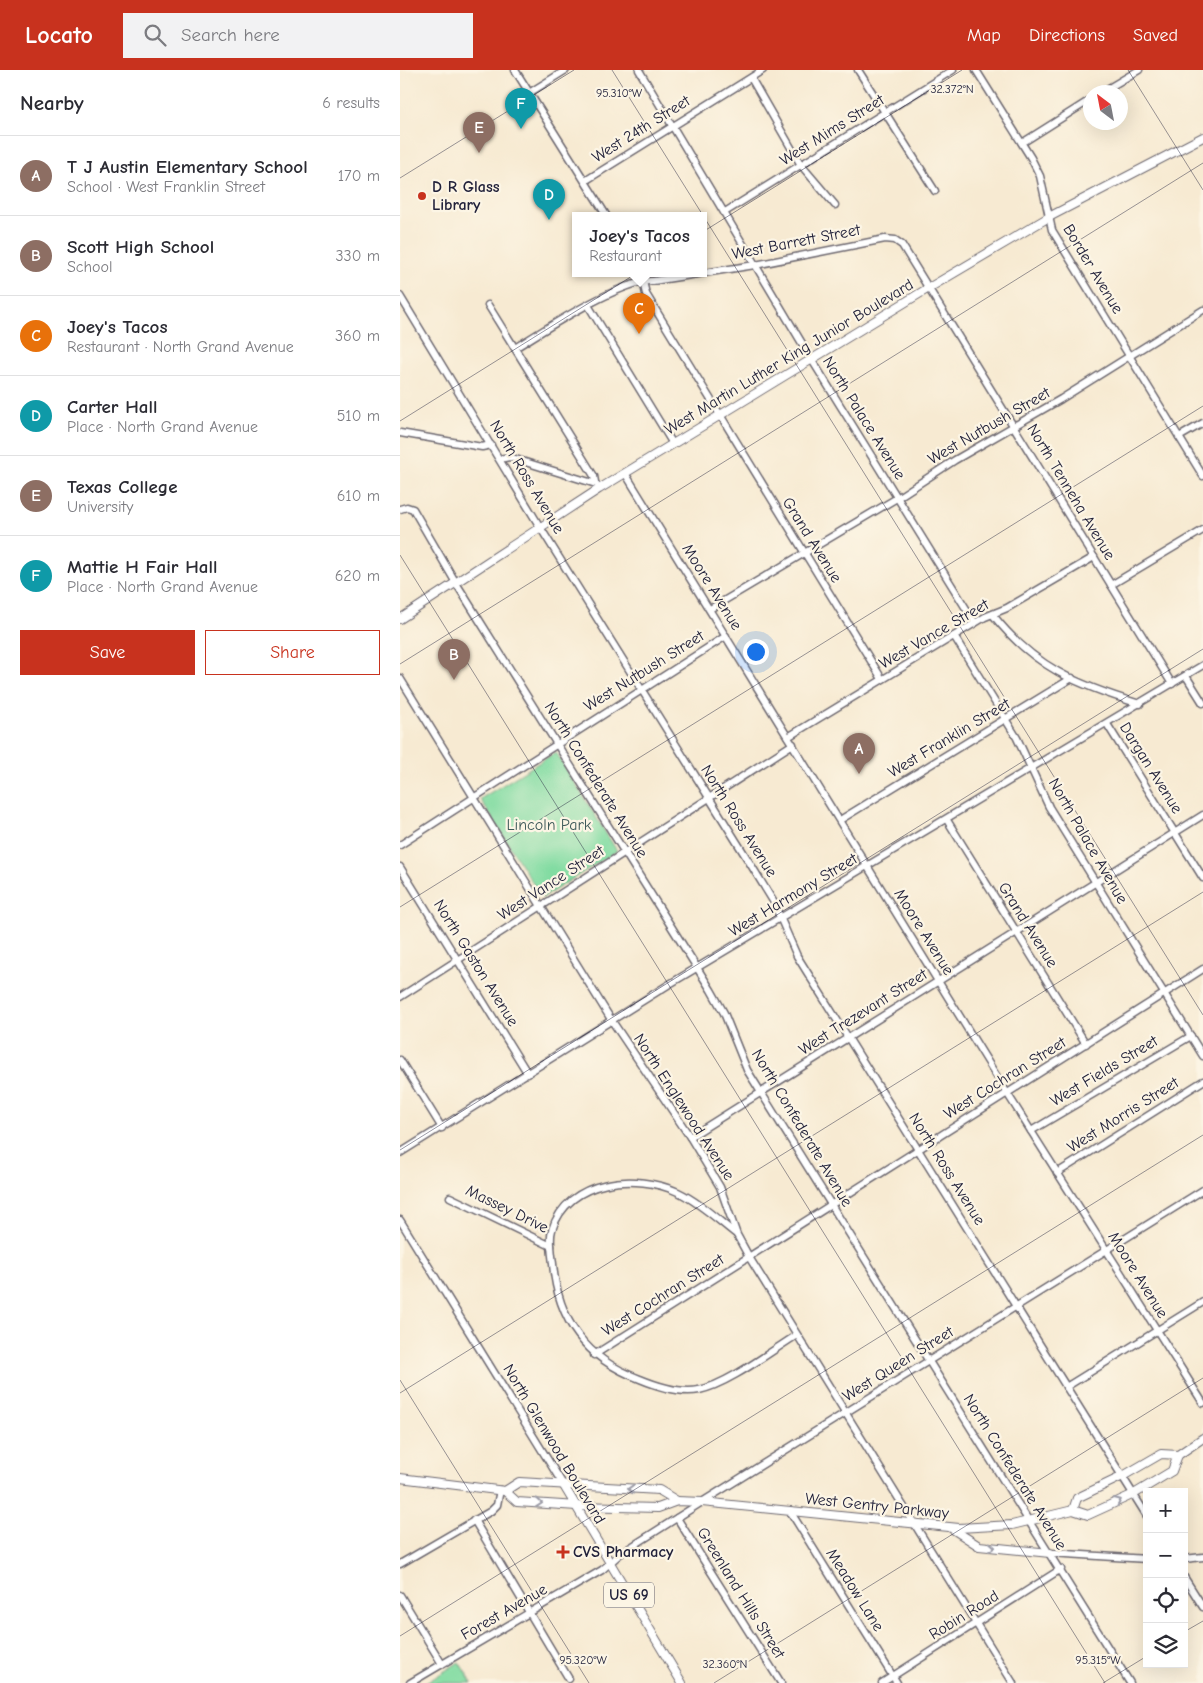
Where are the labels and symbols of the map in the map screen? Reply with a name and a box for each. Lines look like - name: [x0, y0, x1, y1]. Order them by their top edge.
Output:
- text: 32.372°N: [930, 82, 974, 96]
- north arrow: [1083, 85, 1128, 130]
- text: 95.310°W: [596, 86, 643, 100]
- pin: F: [505, 88, 537, 129]
- street label: West Mims Street: [776, 90, 888, 169]
- street label: West 24th Street: [589, 91, 694, 166]
- pin: E: [463, 112, 495, 153]
- place label: D R Glass Library: [432, 178, 500, 214]
- pin: D: [533, 179, 565, 220]
- marker: D R Glass Library: [416, 190, 428, 202]
- street label: West Barrett Street: [730, 221, 862, 263]
- street label: Border Avenue: [1059, 221, 1127, 317]
- street label: West Martin Luther King Junior Boulevard: [661, 275, 917, 439]
- pin: C: [623, 293, 655, 334]
- street label: North Palace Avenue: [819, 353, 909, 483]
- street label: West Nutbush Street: [925, 383, 1054, 468]
- street label: North Ross Avenue: [486, 417, 568, 537]
- street label: North Tenneha Avenue: [1023, 421, 1119, 563]
- street label: Grand Avenue: [779, 494, 845, 586]
- street label: Moore Avenue: [678, 540, 746, 634]
- street label: West Vance Street: [876, 595, 992, 673]
- street label: West Nutbush Street: [581, 627, 708, 715]
- pin: B: [438, 639, 470, 680]
- your location: [743, 639, 769, 665]
- street label: West Franklin Street: [885, 694, 1014, 781]
- street label: North Confederate Avenue: [541, 699, 651, 861]
- street label: Dargan Avenue: [1116, 719, 1186, 817]
- pin: A: [843, 733, 875, 774]
- street label: North Ross Avenue: [697, 762, 781, 880]
- street label: North Palace Avenue: [1045, 775, 1131, 907]
- park label: Lincoln Park: [507, 816, 592, 834]
- street label: West Vance Street: [494, 842, 608, 924]
- street label: West Harmony Street: [726, 849, 861, 940]
- street label: Grand Avenue: [995, 879, 1061, 971]
- street label: Moore Avenue: [890, 885, 958, 979]
- street label: North Gaston Avenue: [430, 896, 522, 1030]
- street label: West Trezevant Street: [796, 965, 931, 1059]
- street label: North Englewood Avenue: [630, 1030, 738, 1184]
- street label: West Fields Street: [1047, 1032, 1161, 1110]
- street label: West Cochran Street: [941, 1033, 1070, 1123]
- street label: North Confederate Avenue: [748, 1046, 856, 1210]
- street label: West Morris Street: [1064, 1073, 1182, 1156]
- street label: North Ross Avenue: [905, 1110, 989, 1228]
- street label: Massey Drive: [463, 1181, 551, 1237]
- street label: Moore Avenue: [1104, 1228, 1172, 1322]
- street label: West Cochran Street: [599, 1250, 728, 1340]
- street label: West Queen Street: [839, 1322, 957, 1405]
- street label: North Glenwood Boulevard: [499, 1361, 609, 1527]
- street label: North Confederate Avenue: [960, 1391, 1070, 1553]
- one-way arrow: [626, 1483, 634, 1494]
- street label: West Gentry Parkway: [804, 1489, 951, 1523]
- one-way arrow: [1113, 1497, 1122, 1508]
- one-way arrow: [535, 1498, 543, 1509]
- street label: Greenland Hills Street: [693, 1524, 789, 1662]
- one-way arrow: [988, 1541, 996, 1552]
- place label: CVS Pharmacy: [573, 1543, 674, 1561]
- street label: Meadow Lane: [822, 1545, 888, 1635]
- marker: CVS Pharmacy: [557, 1546, 569, 1558]
- street label: Forest Avenue: [458, 1580, 550, 1644]
- road number: US 69: [604, 1582, 654, 1608]
- street label: Robin Road: [926, 1587, 1002, 1643]
- text: 95.320°W: [559, 1653, 607, 1667]
- text: 95.315°W: [1075, 1653, 1121, 1667]
- text: 32.360°N: [703, 1657, 747, 1671]

